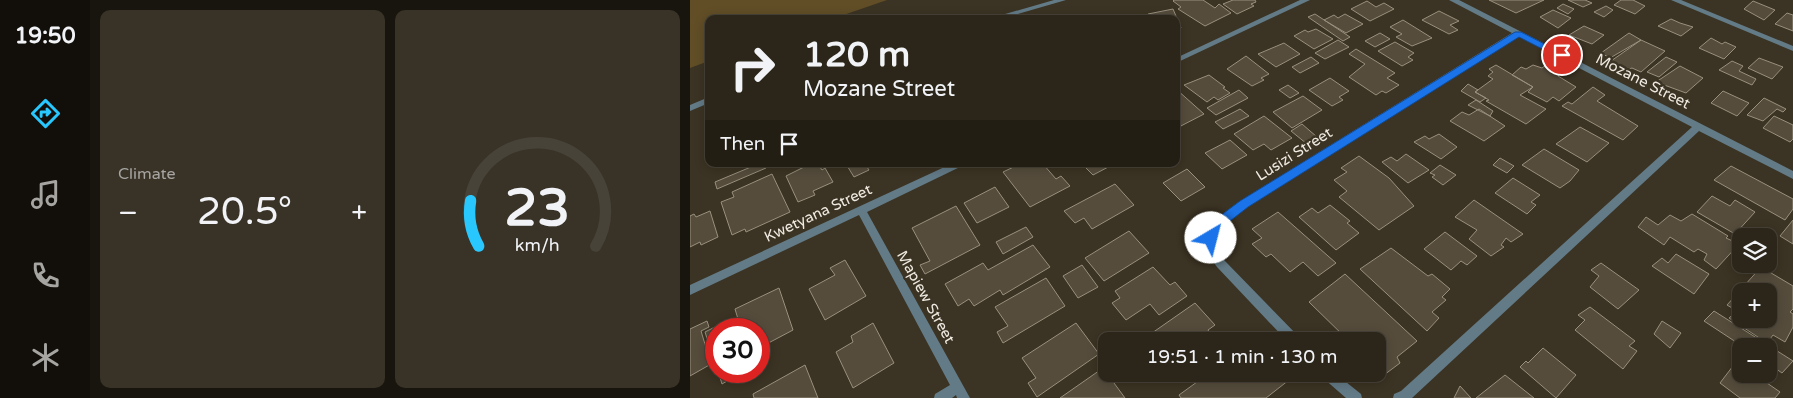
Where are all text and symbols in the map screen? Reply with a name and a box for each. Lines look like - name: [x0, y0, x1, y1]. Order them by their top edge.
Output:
- text: 19:50: [15, 23, 75, 49]
- text: 120 m: [803, 34, 910, 76]
- pin: [1541, 34, 1583, 76]
- icon: right: [720, 35, 785, 100]
- icon: arrive: [1548, 41, 1576, 69]
- street label: Mozane Street: [1593, 49, 1694, 113]
- text: Mozane Street: [803, 76, 955, 102]
- icon: directions: [28, 96, 63, 131]
- street label: Lusizi Street: [1252, 123, 1336, 185]
- icon: arrive: [775, 130, 803, 158]
- text: Then: [720, 133, 765, 155]
- text: Climate: [118, 164, 176, 184]
- icon: music: [28, 177, 63, 212]
- text: 23: [505, 177, 570, 240]
- street label: Kwetyana Street: [761, 180, 875, 246]
- text: 20.5°: [197, 189, 292, 235]
- text: −: [118, 196, 138, 230]
- text: +: [351, 196, 367, 230]
- position arrow: [1184, 211, 1236, 263]
- map controls: [1732, 228, 1777, 383]
- button: layers: [1732, 228, 1777, 273]
- text: km/h: [515, 235, 560, 256]
- street label: Mapiew Street: [893, 248, 959, 347]
- icon: phone: [28, 258, 63, 293]
- button: +: [1732, 283, 1777, 328]
- speed limit sign: 30: [705, 318, 770, 383]
- button: −: [1732, 338, 1777, 383]
- icon: climate: [28, 340, 63, 375]
- text: 19:51 · 1 min · 130 m: [1146, 346, 1338, 368]

